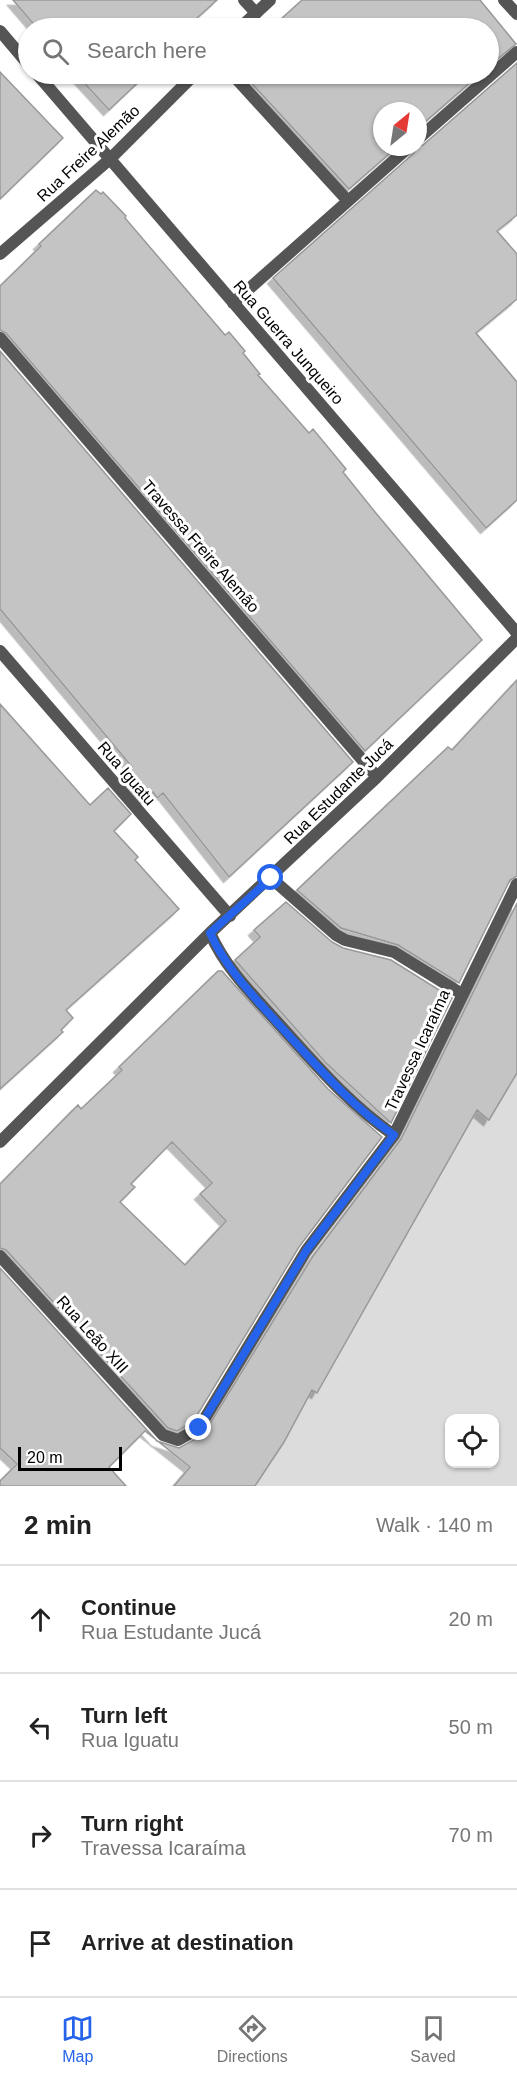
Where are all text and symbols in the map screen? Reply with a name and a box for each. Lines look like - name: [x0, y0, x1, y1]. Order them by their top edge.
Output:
- search box: [18, 18, 499, 84]
- icon: search: [39, 35, 72, 68]
- text: Search here: [87, 38, 207, 63]
- street label: Rua Freire Alemão: [34, 102, 143, 205]
- north arrow: [373, 102, 427, 156]
- street label: Rua Guerra Junqueiro: [230, 277, 347, 408]
- street label: Travessa Freire Alemão: [139, 477, 263, 616]
- street label: Rua Estudante Jucá: [281, 735, 396, 848]
- street label: Rua Iguatu: [95, 738, 159, 808]
- route start: [257, 864, 283, 890]
- street label: Travessa Icaraíma: [382, 987, 453, 1114]
- street label: Rua Leão XIII: [54, 1292, 132, 1376]
- route end: [185, 1414, 211, 1440]
- map controls: [445, 1414, 499, 1468]
- button: locate: [445, 1414, 499, 1468]
- scale bar: [18, 1444, 122, 1472]
- text: 20 m: [27, 1449, 63, 1466]
- text: 2 min: [24, 1510, 92, 1540]
- text: Walk · 140 m: [376, 1514, 493, 1536]
- text: Continue: [81, 1595, 176, 1620]
- icon: ahead: [24, 1603, 57, 1636]
- text: 20 m: [449, 1608, 493, 1630]
- text: Rua Estudante Jucá: [81, 1621, 261, 1643]
- text: Turn left: [81, 1703, 167, 1728]
- icon: left: [24, 1711, 57, 1744]
- text: 50 m: [449, 1716, 493, 1738]
- text: Rua Iguatu: [81, 1729, 179, 1751]
- text: Turn right: [81, 1811, 183, 1836]
- icon: right: [24, 1819, 57, 1852]
- text: 70 m: [449, 1824, 493, 1846]
- text: Travessa Icaraíma: [81, 1837, 246, 1859]
- icon: arrive: [24, 1927, 57, 1960]
- text: Arrive at destination: [81, 1930, 294, 1955]
- tab: Map: [61, 2012, 94, 2066]
- tab: Directions: [217, 2012, 288, 2066]
- tab: Saved: [410, 2012, 456, 2066]

